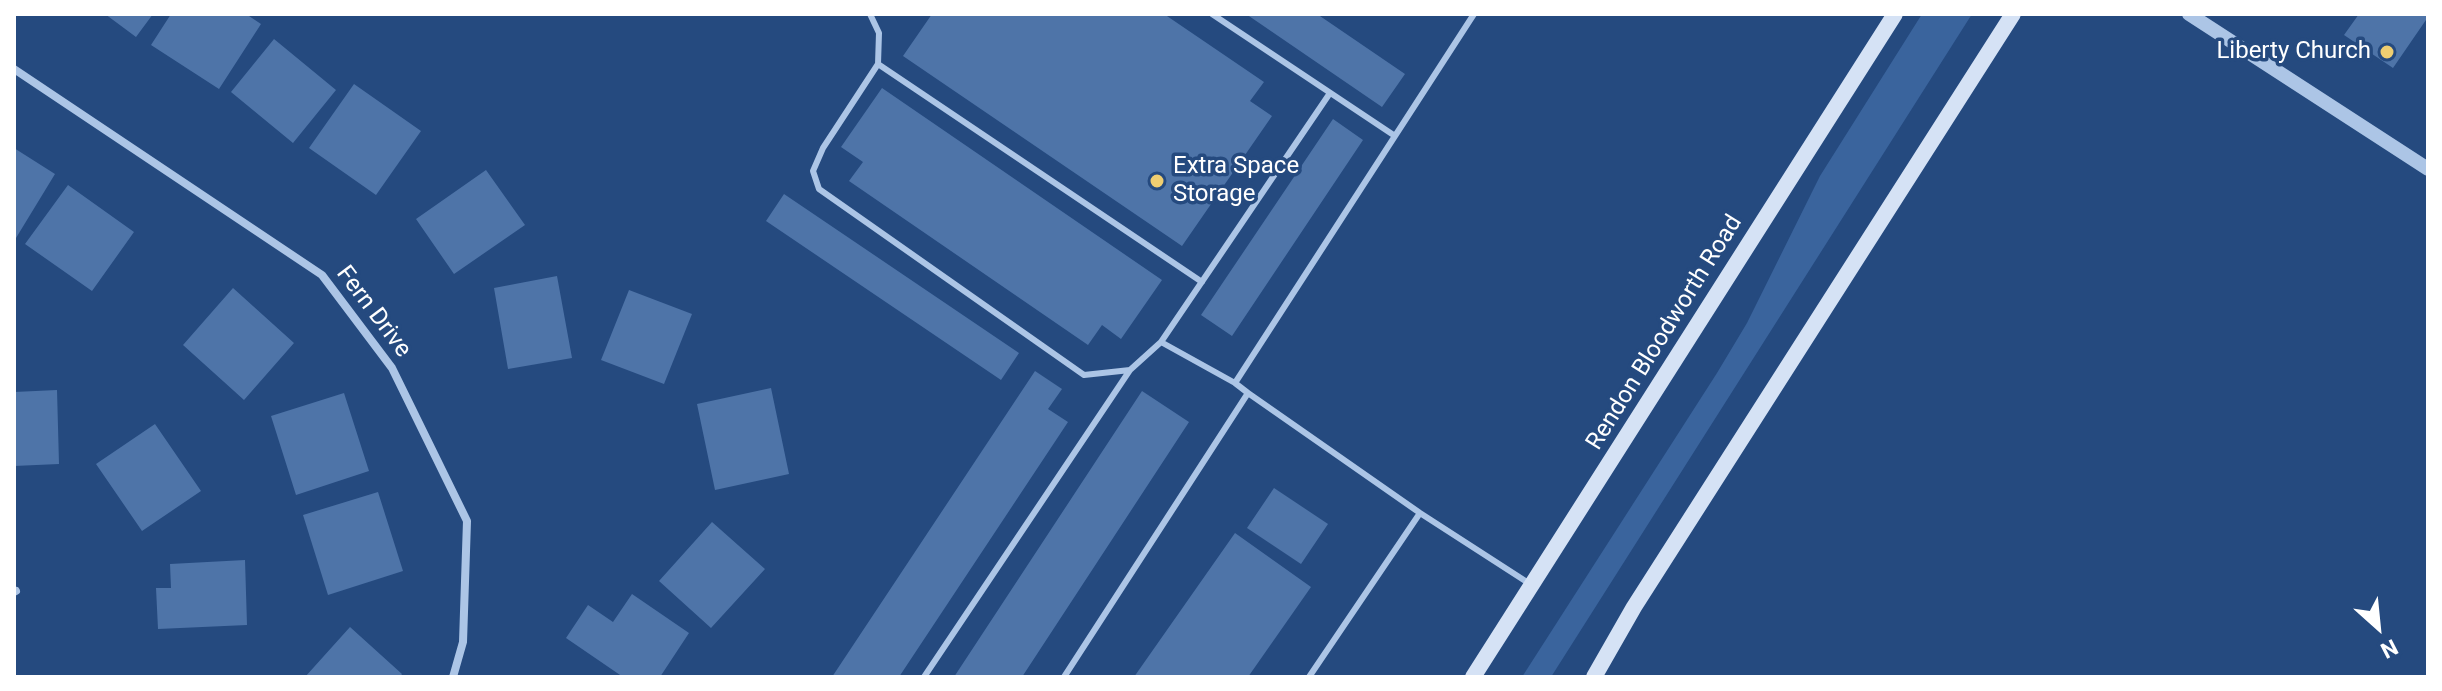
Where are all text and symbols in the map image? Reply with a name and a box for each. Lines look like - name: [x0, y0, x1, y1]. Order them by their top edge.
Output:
- place label: Liberty Church: [2216, 38, 2371, 66]
- marker: Liberty Church: [2378, 43, 2396, 61]
- place label: Extra Space Storage: [1173, 153, 1299, 209]
- marker: Extra Space Storage: [1148, 172, 1166, 190]
- street label: Rendon Bloodworth Road: [1581, 210, 1749, 456]
- street label: Fern Drive: [329, 261, 417, 363]
- north arrow: [2338, 587, 2418, 667]
- text: N: [2377, 634, 2402, 663]

